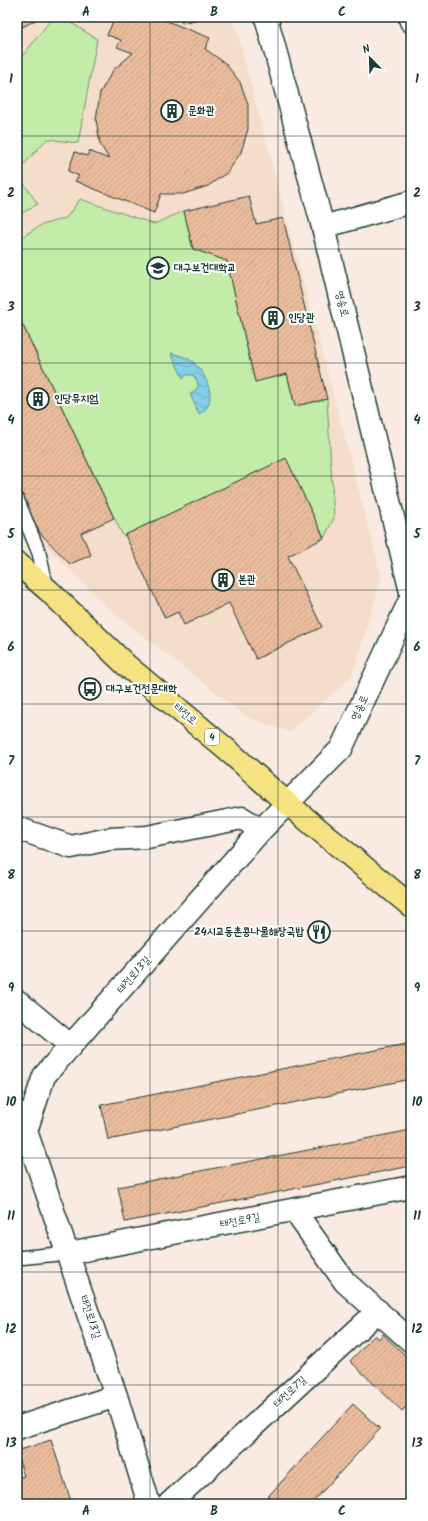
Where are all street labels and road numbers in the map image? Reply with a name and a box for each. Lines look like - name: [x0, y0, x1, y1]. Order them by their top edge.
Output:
- street label: 영송로: [330, 289, 354, 319]
- street label: 영송로: [346, 692, 374, 724]
- street label: 태전로: [169, 699, 201, 730]
- road number: 4: [205, 729, 219, 745]
- street label: 태전로13길: [112, 952, 156, 998]
- street label: 태전로9길: [218, 1208, 262, 1234]
- street label: 태전로13길: [74, 1293, 106, 1341]
- street label: 태전로7길: [269, 1372, 311, 1412]

